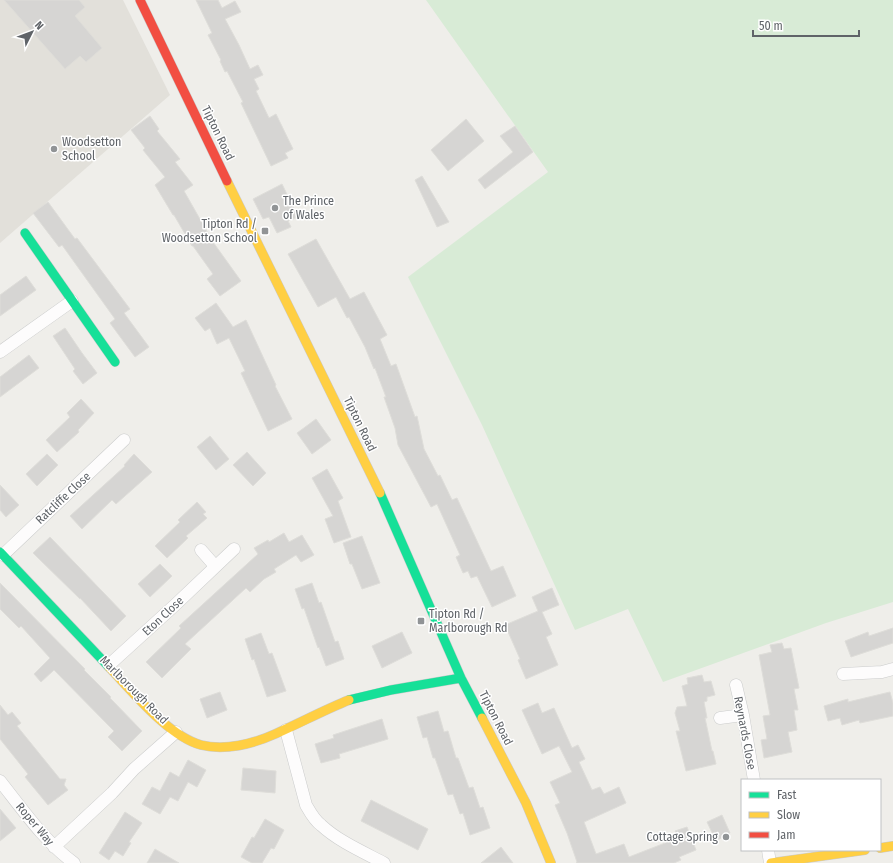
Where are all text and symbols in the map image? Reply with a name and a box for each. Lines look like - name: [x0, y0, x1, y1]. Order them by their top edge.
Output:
- north arrow: [12, 12, 52, 52]
- scale bar: [753, 12, 859, 38]
- text: N: [32, 19, 46, 32]
- text: 50 m: [759, 19, 783, 33]
- street label: Tipton Road: [199, 103, 237, 163]
- place label: Woodsetton School: [62, 135, 121, 163]
- marker: Woodsetton School: [49, 144, 59, 154]
- place label: The Prince of Wales: [283, 194, 334, 222]
- marker: The Prince of Wales: [270, 203, 280, 213]
- place label: Tipton Rd / Woodsetton School: [162, 217, 257, 245]
- marker: Tipton Rd / Woodsetton School: [260, 226, 270, 236]
- street label: Tipton Road: [341, 394, 379, 454]
- street label: Ratcliffe Close: [33, 469, 93, 527]
- street label: Eton Close: [140, 593, 187, 639]
- place label: Tipton Rd / Marlborough Rd: [429, 607, 507, 635]
- marker: Tipton Rd / Marlborough Rd: [416, 616, 426, 626]
- street label: Marlborough Road: [97, 653, 171, 727]
- street label: Tipton Road: [476, 689, 516, 747]
- street label: Reynards Close: [731, 695, 759, 771]
- legend: [741, 779, 881, 851]
- text: Fast: [777, 788, 796, 802]
- street label: Roper Way: [13, 800, 57, 849]
- text: Slow: [777, 808, 800, 822]
- text: Jam: [777, 828, 795, 842]
- place label: Cottage Spring: [647, 830, 718, 844]
- marker: Cottage Spring: [721, 832, 731, 842]

